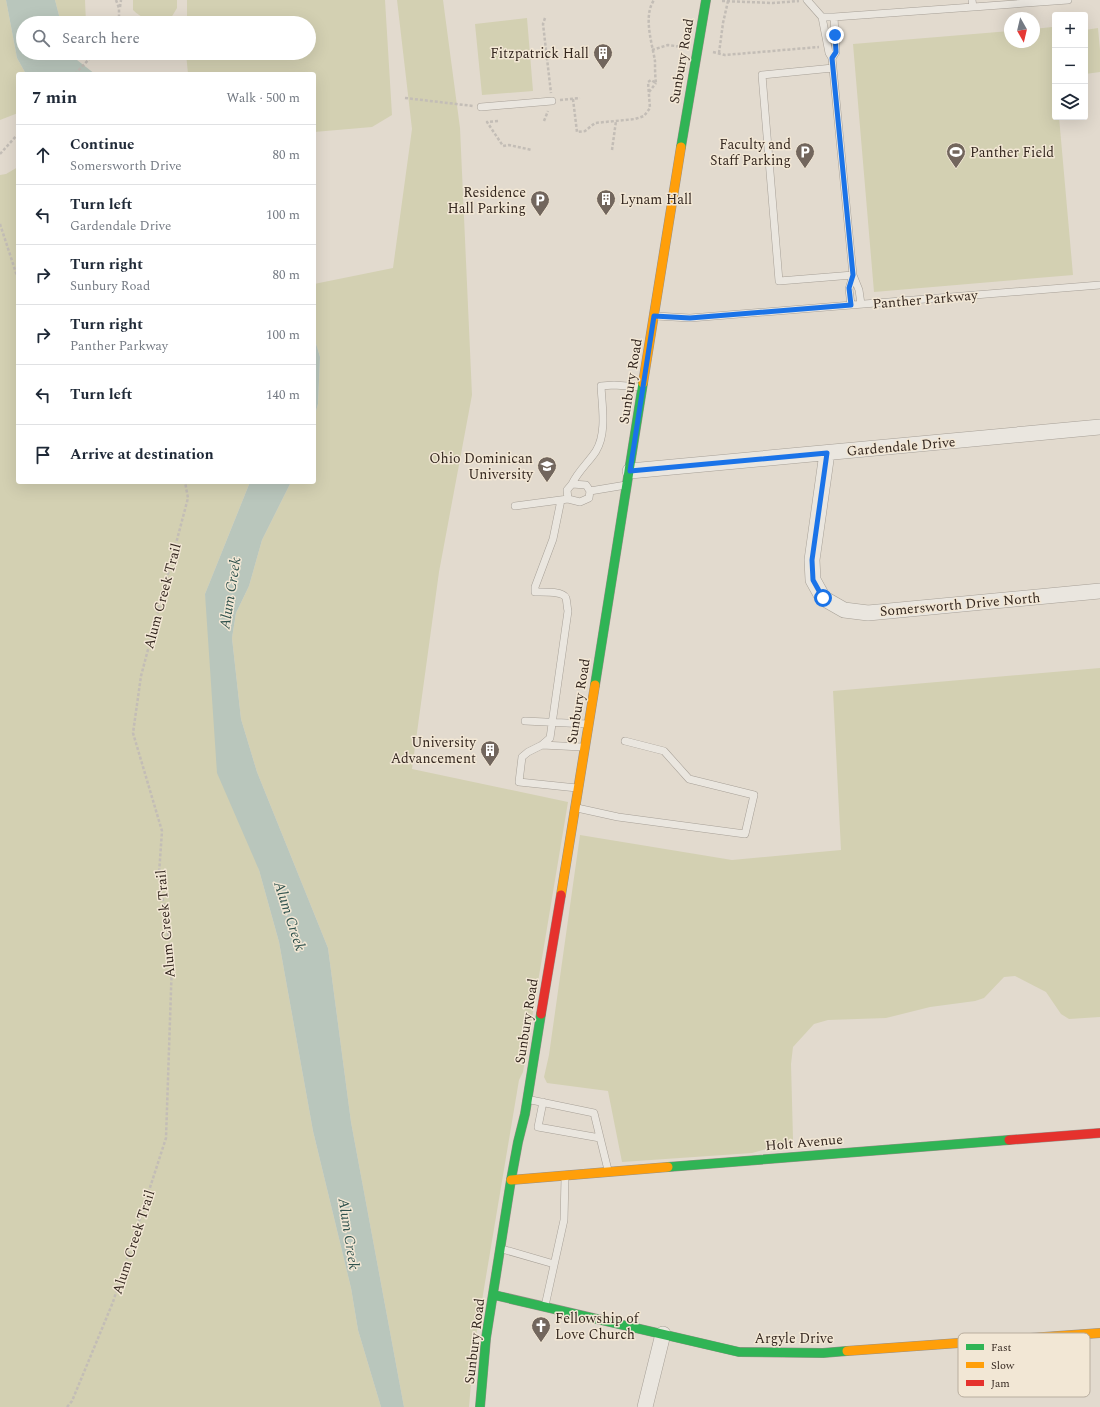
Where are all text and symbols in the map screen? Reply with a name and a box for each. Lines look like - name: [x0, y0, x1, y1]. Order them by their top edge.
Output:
- north arrow: [1004, 12, 1040, 48]
- map controls: [1052, 12, 1088, 120]
- button: +: [1052, 12, 1088, 48]
- search box: [16, 16, 316, 60]
- street label: Sunbury Road: [664, 17, 699, 105]
- route end: [826, 26, 844, 44]
- icon: search: [30, 27, 52, 49]
- text: Search here: [62, 27, 140, 50]
- building icon: Fitzpatrick Hall: [592, 42, 614, 70]
- place label: Fitzpatrick Hall: [490, 43, 589, 64]
- button: −: [1052, 48, 1088, 84]
- button: layers: [1052, 84, 1088, 120]
- text: 7 min: [32, 85, 77, 111]
- text: Walk · 500 m: [226, 88, 300, 108]
- text: Continue: [70, 133, 135, 156]
- place label: Faculty and Staff Parking: [710, 134, 791, 171]
- parking icon: Faculty and Staff Parking: [794, 141, 816, 169]
- sports icon: Panther Field: [945, 141, 967, 169]
- place label: Panther Field: [970, 142, 1054, 163]
- icon: ahead: [32, 144, 54, 166]
- text: 80 m: [273, 145, 300, 165]
- text: Somersworth Drive: [70, 156, 182, 176]
- place label: Residence Hall Parking: [447, 182, 526, 219]
- building icon: Lynam Hall: [595, 188, 617, 216]
- parking icon: Residence Hall Parking: [529, 189, 551, 217]
- place label: Lynam Hall: [620, 189, 692, 210]
- text: Turn left: [70, 193, 132, 216]
- icon: left: [32, 204, 54, 226]
- text: 100 m: [266, 205, 300, 225]
- text: Gardendale Drive: [70, 216, 171, 236]
- text: Turn right: [70, 253, 143, 276]
- icon: right: [32, 264, 54, 286]
- text: 80 m: [273, 265, 300, 285]
- text: Sunbury Road: [70, 276, 150, 296]
- street label: Panther Parkway: [872, 284, 980, 315]
- text: Turn right: [70, 313, 143, 336]
- icon: right: [32, 324, 54, 346]
- text: 100 m: [266, 325, 300, 345]
- text: Panther Parkway: [70, 336, 168, 356]
- street label: Sunbury Road: [613, 337, 648, 425]
- text: Turn left: [70, 383, 132, 406]
- icon: left: [32, 384, 54, 406]
- text: 140 m: [266, 385, 300, 405]
- street label: Gardendale Drive: [846, 431, 957, 462]
- text: Arrive at destination: [70, 443, 214, 466]
- icon: arrive: [32, 444, 54, 466]
- place label: Ohio Dominican University: [429, 448, 534, 485]
- school or university icon: Ohio Dominican University: [536, 455, 558, 483]
- street label: Alum Creek Trail: [138, 541, 187, 651]
- water label: Alum Creek: [213, 556, 248, 632]
- street label: Somersworth Drive North: [879, 587, 1041, 622]
- route start: [814, 589, 832, 607]
- street label: Sunbury Road: [561, 657, 596, 745]
- place label: University Advancement: [391, 732, 477, 769]
- building icon: University Advancement: [479, 739, 501, 767]
- street label: Alum Creek Trail: [150, 869, 181, 979]
- water label: Alum Creek: [267, 877, 312, 954]
- street label: Sunbury Road: [509, 977, 544, 1065]
- street label: Holt Avenue: [764, 1129, 844, 1156]
- street label: Alum Creek Trail: [107, 1187, 160, 1297]
- water label: Alum Creek: [331, 1196, 366, 1272]
- street label: Sunbury Road: [459, 1297, 490, 1385]
- place label: Fellowship of Love Church: [555, 1308, 640, 1345]
- church icon: Fellowship of Love Church: [530, 1315, 552, 1343]
- street label: Argyle Drive: [754, 1328, 834, 1349]
- legend: [958, 1333, 1090, 1397]
- text: Fast: [991, 1339, 1012, 1356]
- text: Slow: [991, 1357, 1015, 1374]
- text: Jam: [991, 1375, 1010, 1392]

